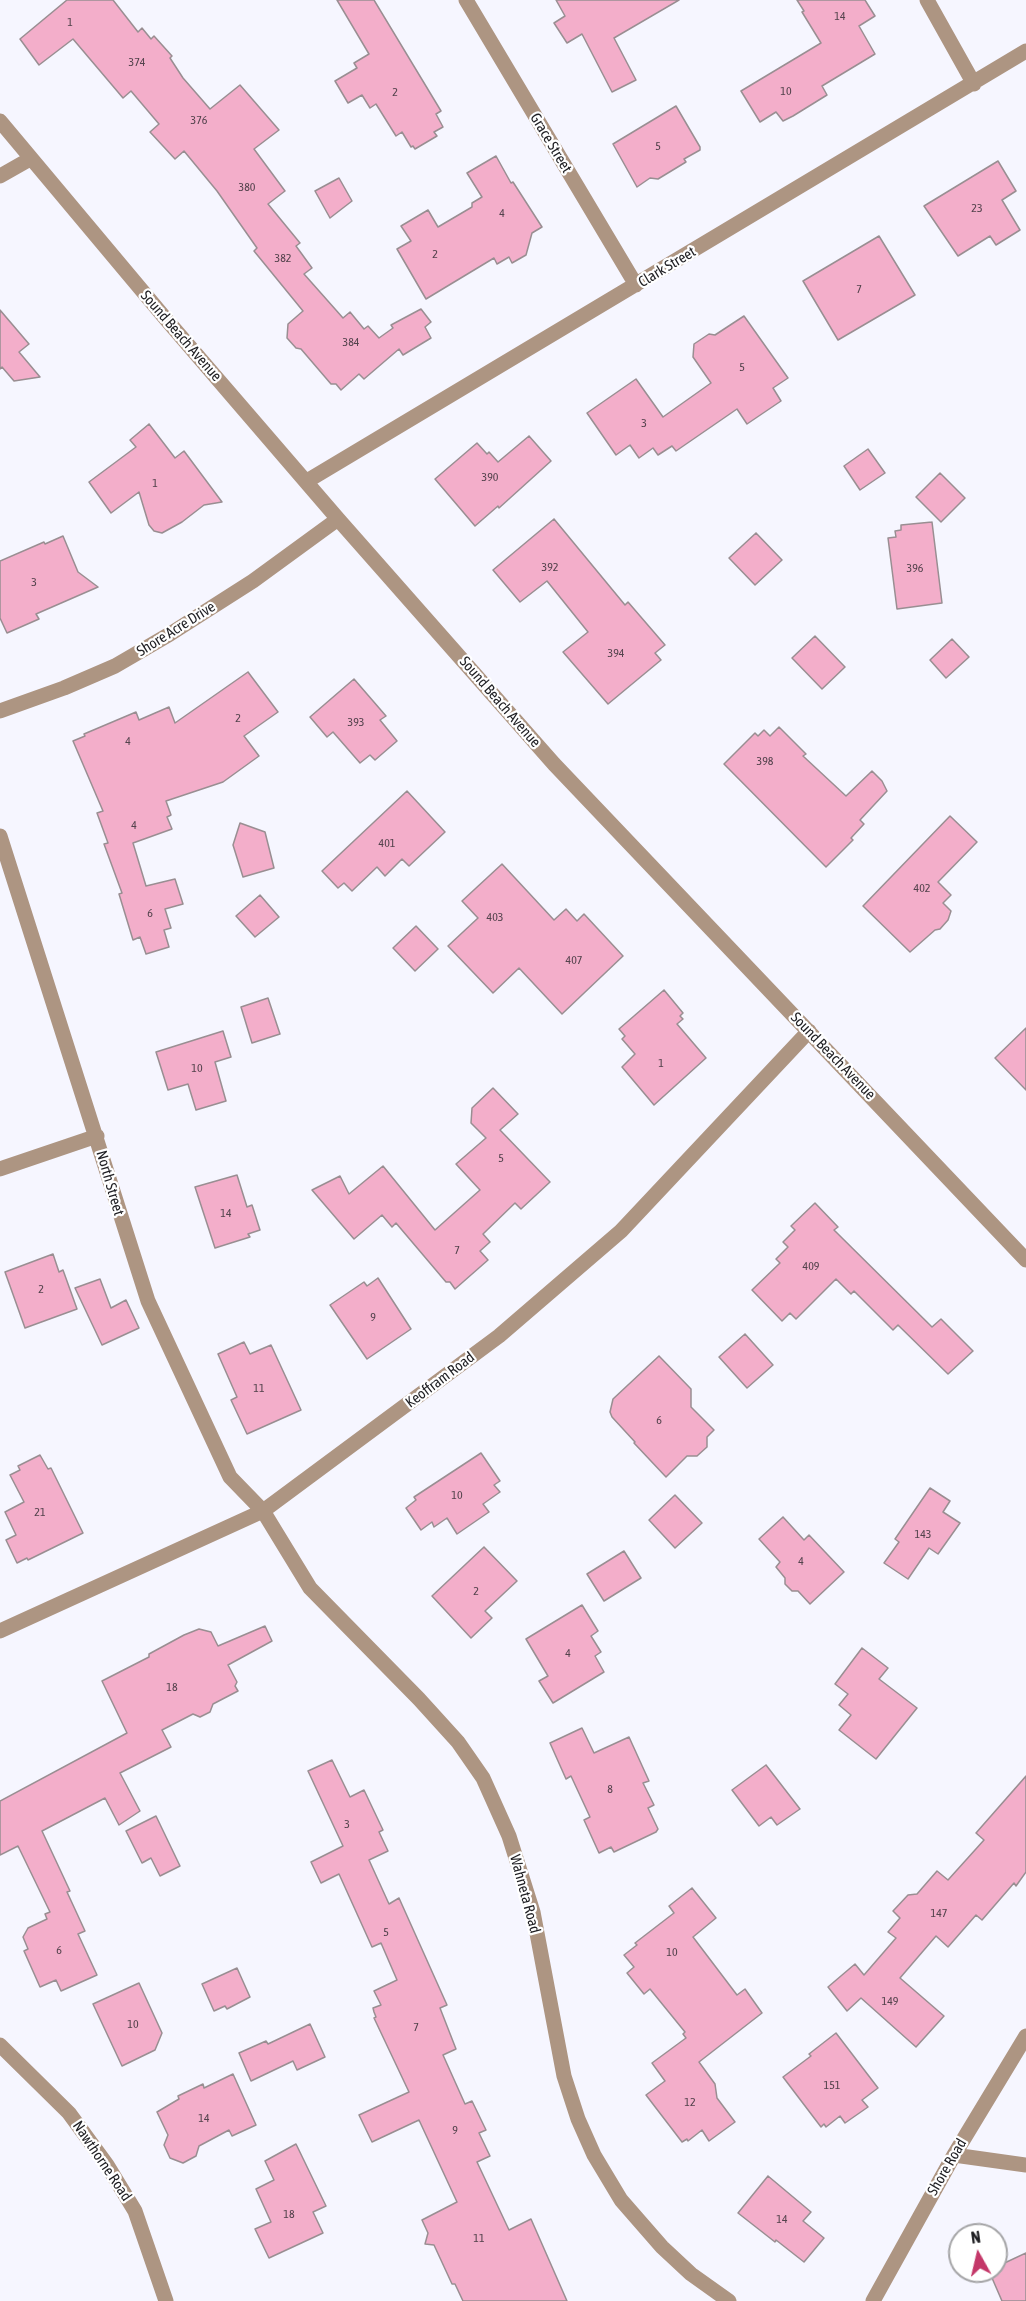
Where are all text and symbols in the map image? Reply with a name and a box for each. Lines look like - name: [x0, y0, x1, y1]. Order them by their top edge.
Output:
- house number: 14: [834, 9, 846, 23]
- house number: 1: [67, 15, 73, 29]
- house number: 374: [129, 55, 145, 69]
- house number: 10: [780, 84, 792, 98]
- house number: 2: [392, 85, 398, 99]
- street label: Grace Street: [526, 110, 576, 176]
- house number: 376: [191, 113, 207, 127]
- house number: 5: [655, 139, 661, 153]
- house number: 380: [239, 180, 255, 194]
- house number: 23: [971, 201, 983, 215]
- house number: 4: [499, 206, 505, 220]
- street label: Clark Street: [635, 243, 699, 291]
- house number: 2: [432, 247, 438, 261]
- house number: 382: [275, 251, 291, 265]
- house number: 7: [856, 282, 862, 296]
- street label: Sound Beach Avenue: [137, 287, 225, 385]
- house number: 384: [343, 335, 359, 349]
- house number: 5: [739, 360, 745, 374]
- house number: 3: [641, 416, 647, 430]
- house number: 390: [482, 470, 498, 484]
- house number: 1: [152, 476, 158, 490]
- house number: 392: [542, 560, 558, 574]
- house number: 396: [907, 561, 923, 575]
- house number: 3: [31, 575, 37, 589]
- street label: Shore Acre Drive: [133, 598, 219, 660]
- house number: 394: [608, 646, 624, 660]
- street label: Sound Beach Avenue: [456, 653, 544, 751]
- house number: 2: [235, 711, 241, 725]
- house number: 393: [348, 715, 364, 729]
- house number: 4: [125, 734, 131, 748]
- house number: 398: [757, 754, 773, 768]
- house number: 4: [131, 818, 137, 832]
- house number: 401: [379, 836, 395, 850]
- house number: 402: [914, 881, 930, 895]
- house number: 6: [147, 906, 153, 920]
- house number: 403: [487, 910, 503, 924]
- house number: 407: [566, 953, 582, 967]
- street label: Sound Beach Avenue: [787, 1009, 879, 1103]
- house number: 1: [658, 1056, 664, 1070]
- house number: 10: [191, 1061, 203, 1075]
- street label: North Street: [92, 1148, 128, 1218]
- house number: 5: [498, 1151, 504, 1165]
- house number: 14: [220, 1206, 232, 1220]
- house number: 7: [454, 1243, 460, 1257]
- house number: 409: [803, 1259, 819, 1273]
- house number: 2: [38, 1282, 44, 1296]
- house number: 9: [370, 1310, 376, 1324]
- street label: Keoffram Road: [402, 1348, 478, 1412]
- house number: 11: [253, 1381, 265, 1395]
- house number: 6: [656, 1413, 662, 1427]
- house number: 10: [451, 1488, 463, 1502]
- house number: 21: [34, 1505, 46, 1519]
- house number: 143: [915, 1527, 931, 1541]
- house number: 4: [798, 1554, 804, 1568]
- house number: 2: [473, 1584, 479, 1598]
- house number: 4: [565, 1646, 571, 1660]
- house number: 18: [166, 1680, 178, 1694]
- house number: 8: [607, 1782, 613, 1796]
- house number: 3: [344, 1817, 350, 1831]
- street label: Wahneta Road: [506, 1853, 544, 1935]
- house number: 147: [931, 1906, 947, 1920]
- house number: 5: [383, 1925, 389, 1939]
- house number: 6: [56, 1943, 62, 1957]
- house number: 10: [666, 1945, 678, 1959]
- house number: 149: [882, 1994, 898, 2008]
- house number: 10: [127, 2017, 139, 2031]
- house number: 7: [413, 2020, 419, 2034]
- house number: 151: [824, 2078, 840, 2092]
- house number: 12: [684, 2095, 696, 2109]
- house number: 14: [198, 2111, 210, 2125]
- street label: Nawthorne Road: [69, 2118, 135, 2204]
- house number: 9: [452, 2123, 458, 2137]
- street label: Shore Road: [924, 2135, 970, 2199]
- house number: 18: [283, 2207, 295, 2221]
- house number: 14: [776, 2212, 788, 2226]
- north arrow: [948, 2223, 1008, 2283]
- text: N: [970, 2228, 982, 2247]
- house number: 11: [473, 2231, 485, 2245]

